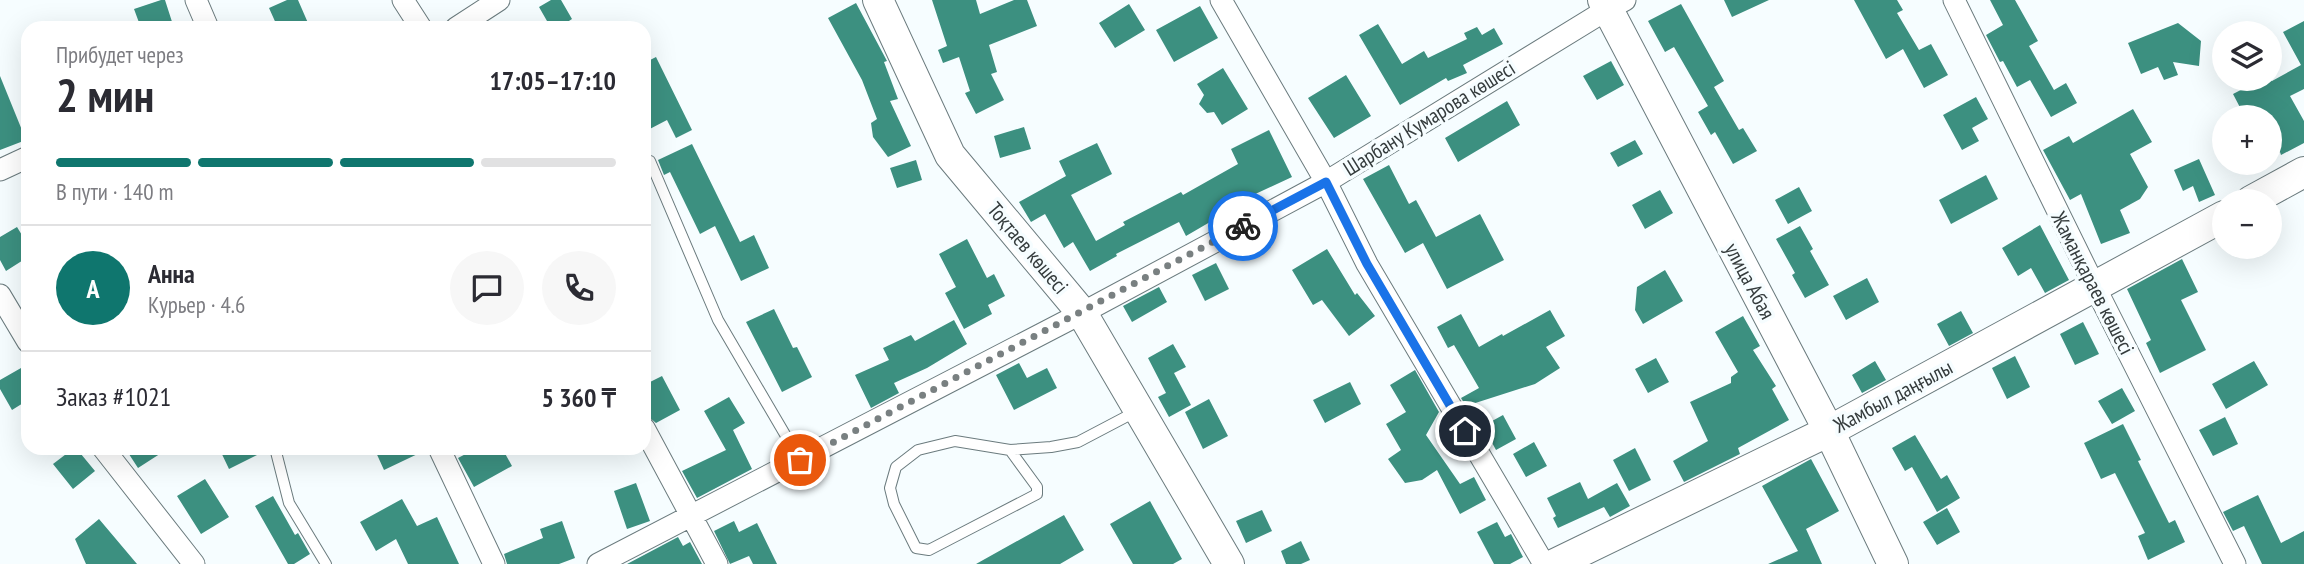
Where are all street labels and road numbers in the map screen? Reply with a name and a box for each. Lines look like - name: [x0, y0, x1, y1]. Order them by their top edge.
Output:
- street label: Шарбану Кумарова көшесі: [1338, 54, 1520, 182]
- street label: Тоқтаев көшесі: [982, 197, 1074, 299]
- street label: Жаманқараев көшесі: [2045, 206, 2141, 359]
- street label: улица Абая: [1719, 238, 1781, 324]
- street label: Жамбыл даңғылы: [1828, 353, 1957, 439]

